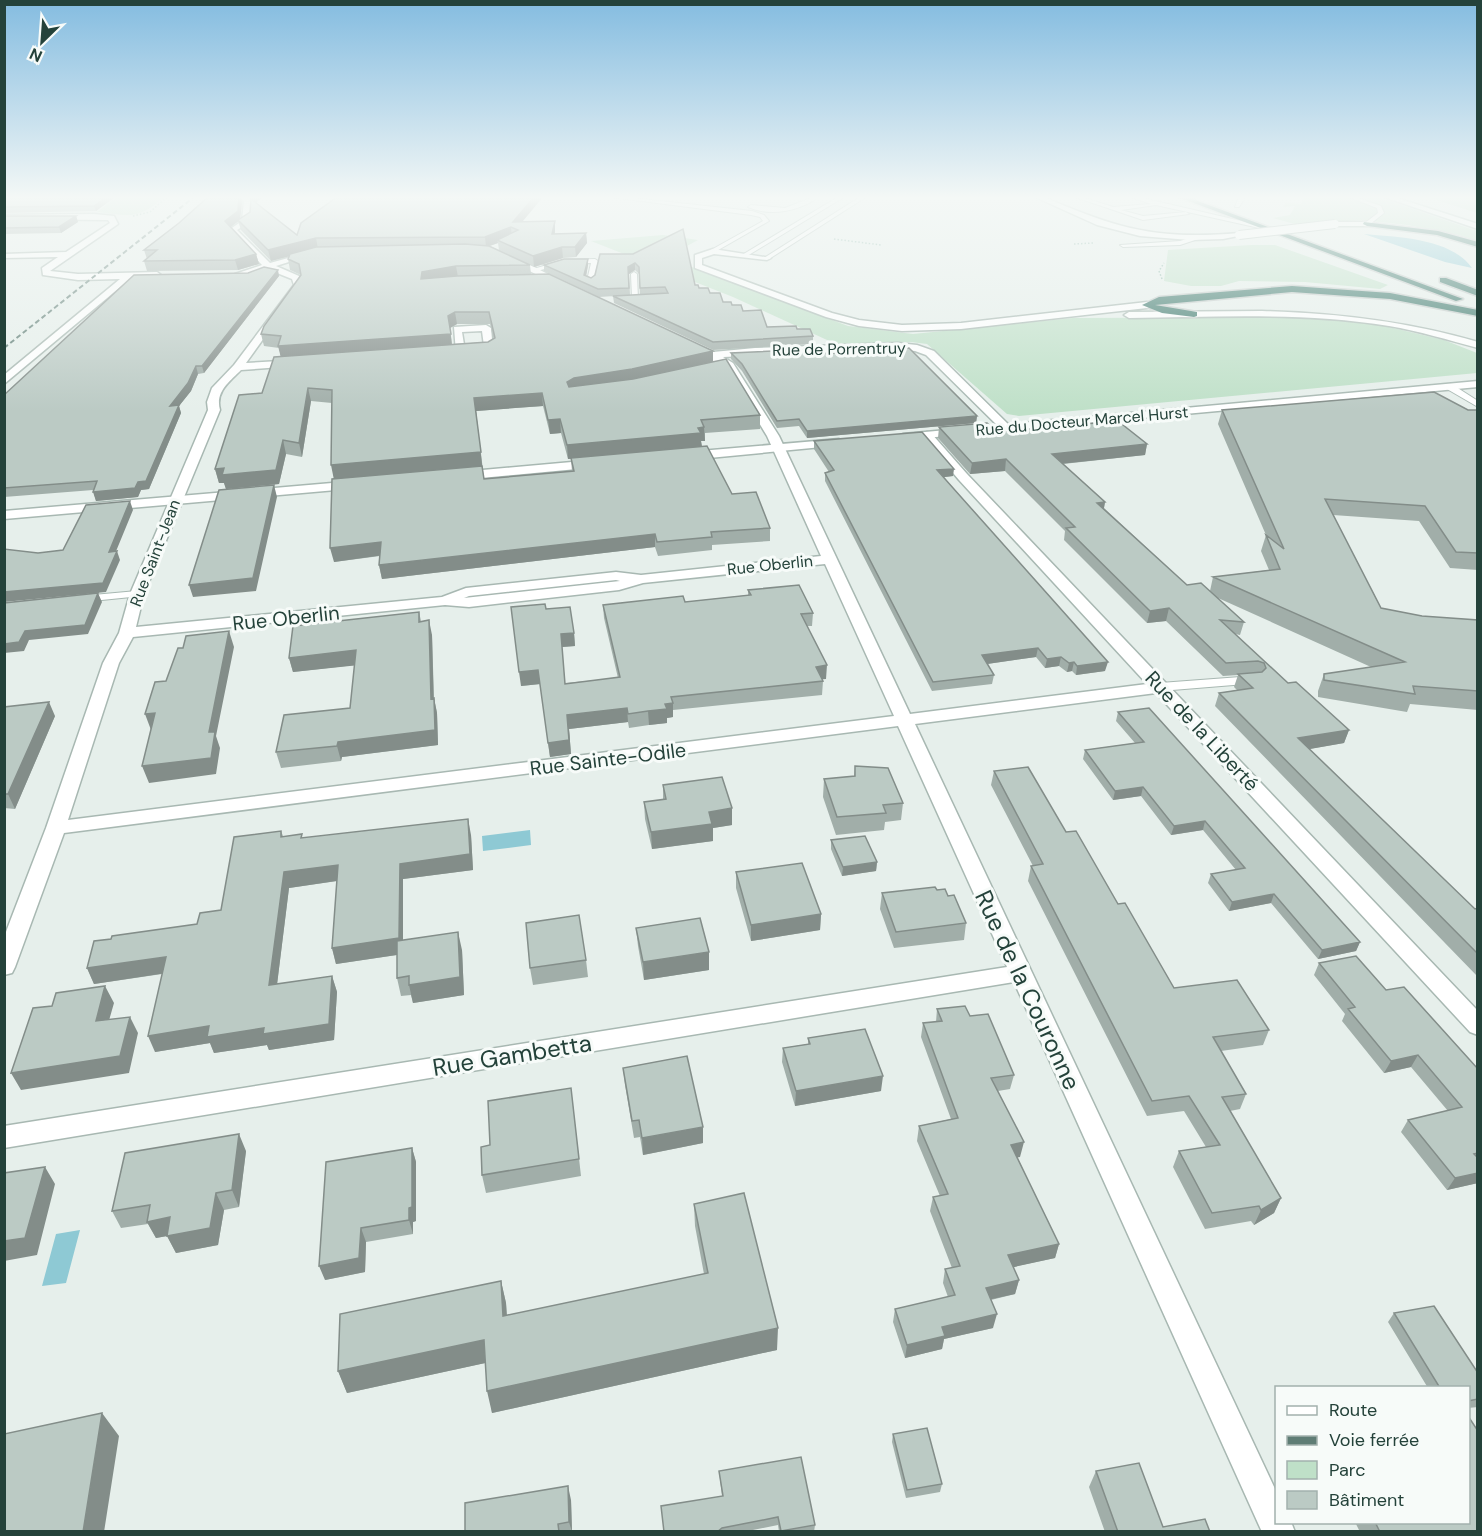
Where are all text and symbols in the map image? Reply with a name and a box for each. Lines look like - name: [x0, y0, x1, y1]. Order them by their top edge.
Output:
- north arrow: [12, 12, 72, 72]
- text: N: [26, 43, 46, 67]
- street label: Rue de Porrentruy: [772, 337, 906, 361]
- street label: Rue du Docteur Marcel Hurst: [975, 401, 1189, 441]
- street label: Rue Saint-Jean: [125, 497, 185, 609]
- street label: Rue Oberlin: [726, 550, 814, 580]
- street label: Rue Oberlin: [231, 599, 341, 637]
- street label: Rue de la Liberté: [1139, 665, 1265, 797]
- street label: Rue Sainte-Odile: [528, 737, 688, 781]
- street label: Rue de la Couronne: [968, 885, 1088, 1095]
- street label: Rue Gambetta: [430, 1027, 594, 1083]
- legend: [1275, 1386, 1470, 1524]
- text: Route: [1329, 1398, 1377, 1422]
- text: Voie ferrée: [1329, 1428, 1419, 1452]
- text: Parc: [1329, 1458, 1365, 1482]
- text: Bâtiment: [1329, 1488, 1404, 1512]

